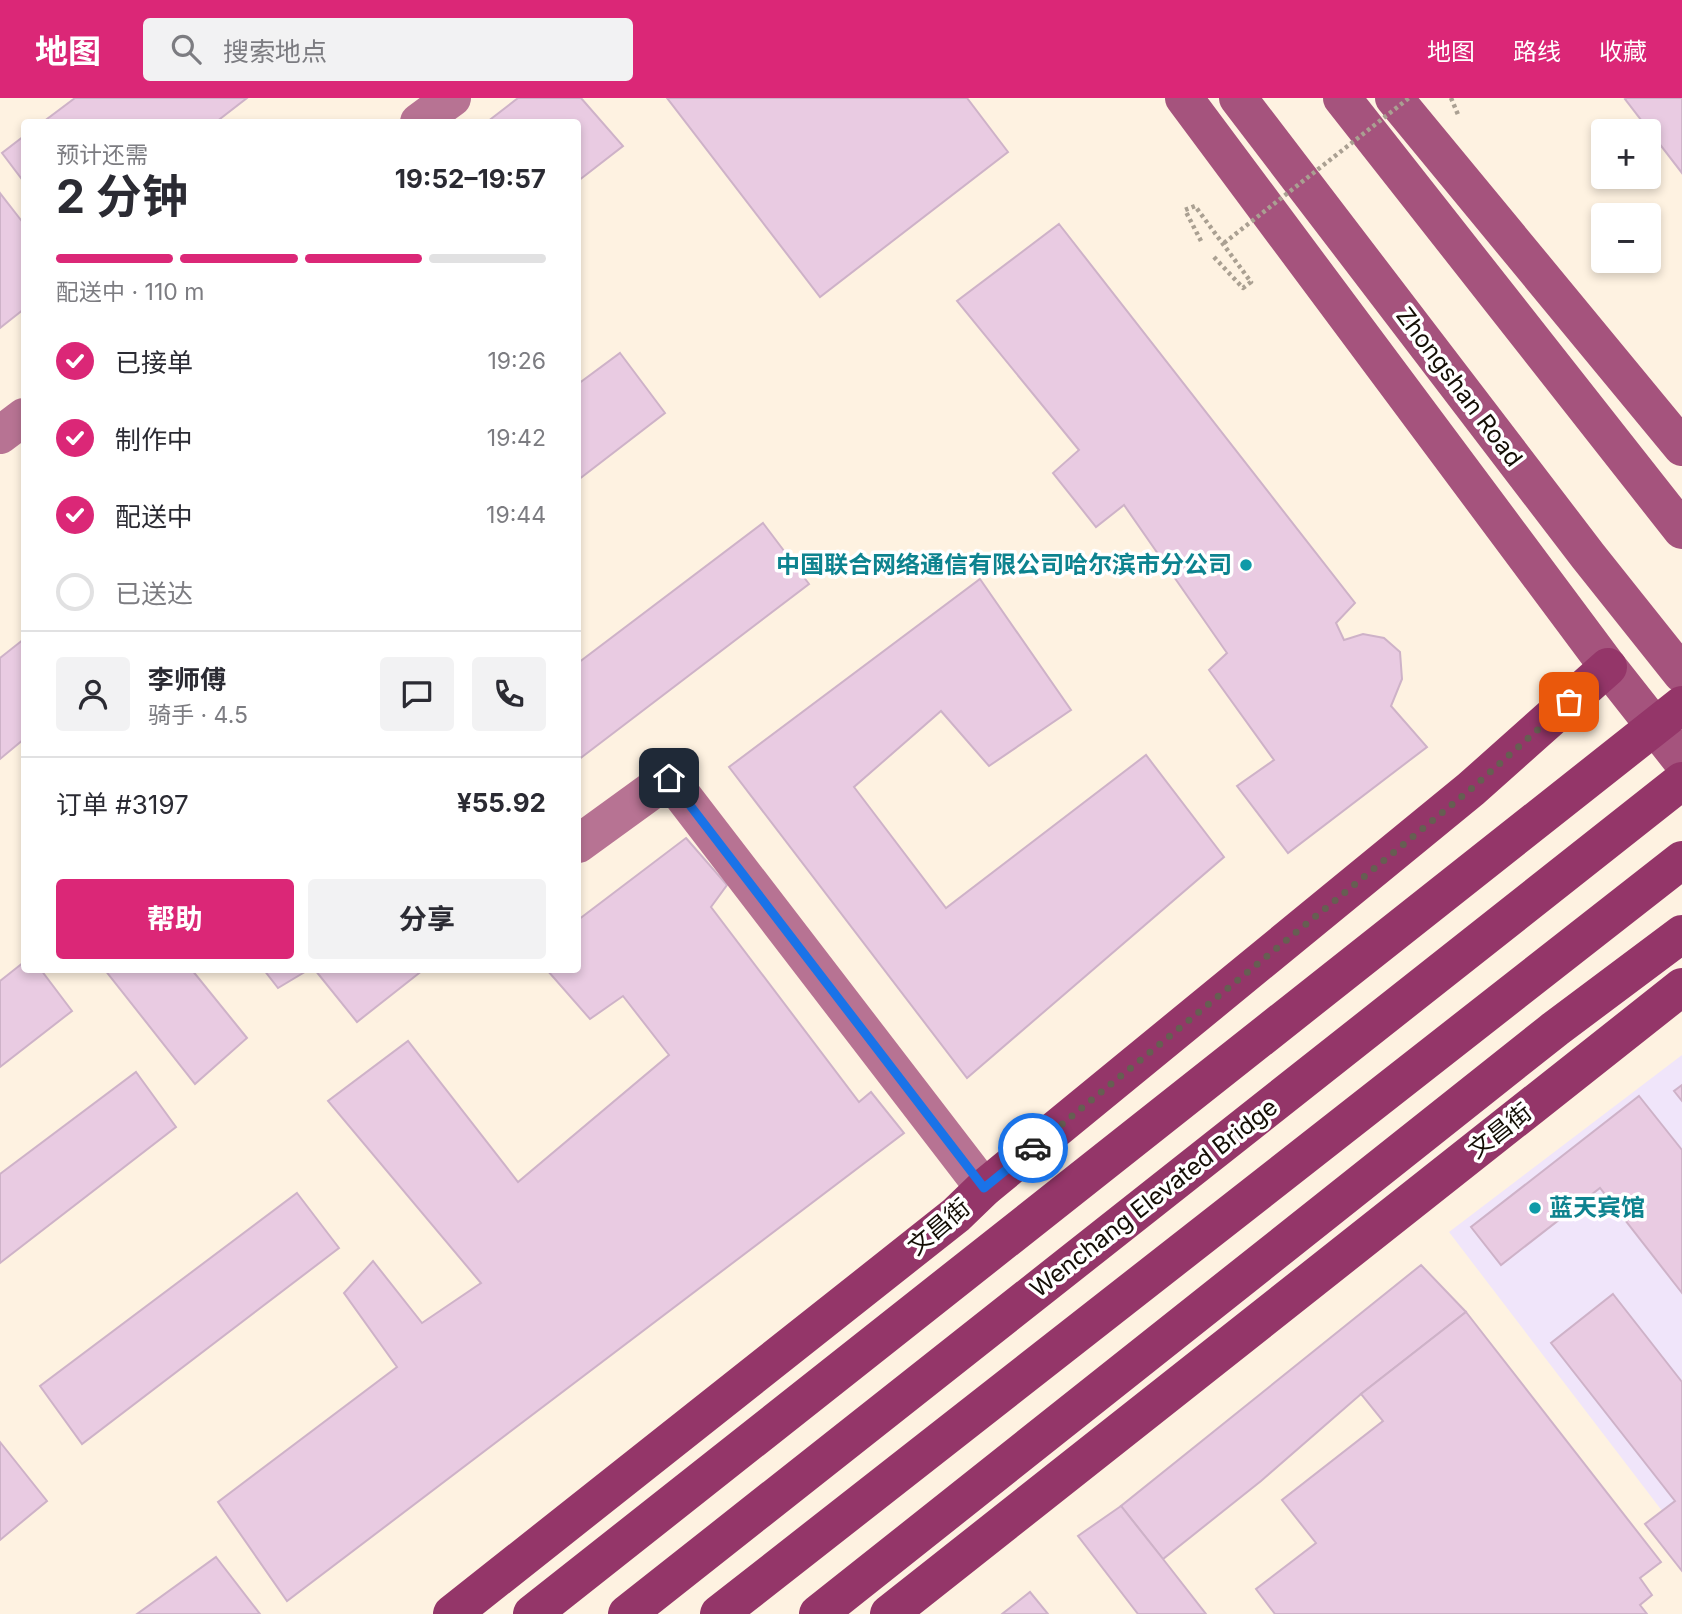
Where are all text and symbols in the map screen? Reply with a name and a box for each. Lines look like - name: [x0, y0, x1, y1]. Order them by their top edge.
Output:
- search box: [143, 18, 633, 81]
- icon: search: [167, 30, 205, 68]
- text: 地图: [35, 31, 101, 71]
- text: 搜索地点: [223, 36, 327, 67]
- text: 地图: [1427, 37, 1475, 66]
- text: 路线: [1513, 37, 1561, 66]
- text: 收藏: [1599, 37, 1647, 66]
- map controls: [1591, 119, 1661, 273]
- button: +: [1591, 119, 1661, 189]
- text: 预计还需: [56, 141, 148, 169]
- text: 19:52–19:57: [395, 163, 546, 194]
- text: 2 分钟: [56, 168, 188, 224]
- button: −: [1591, 203, 1661, 273]
- text: 配送中 · 110 m: [56, 278, 204, 306]
- street label: Zhongshan Road: [1390, 301, 1529, 472]
- icon: check: [56, 342, 94, 380]
- text: 已接单: [115, 347, 193, 378]
- text: 19:26: [487, 347, 546, 375]
- icon: check: [56, 419, 94, 457]
- text: 制作中: [115, 424, 193, 455]
- text: 19:42: [487, 424, 546, 452]
- icon: check: [56, 496, 94, 534]
- text: 配送中: [115, 501, 193, 532]
- text: 19:44: [486, 501, 546, 529]
- place label: 中国联合网络通信有限公司哈尔滨市分公司: [776, 550, 1232, 579]
- marker: 中国联合网络通信有限公司哈尔滨市分公司: [1238, 557, 1254, 573]
- text: 已送达: [115, 578, 193, 609]
- button: person: [56, 657, 130, 731]
- button: chat: [380, 657, 454, 731]
- button: phone: [472, 657, 546, 731]
- text: 李师傅: [148, 664, 226, 695]
- pin: [1539, 672, 1599, 732]
- icon: bag: [1550, 683, 1588, 721]
- text: 骑手 · 4.5: [148, 701, 248, 729]
- pin: [639, 748, 699, 808]
- icon: home: [650, 759, 688, 797]
- text: ¥55.92: [457, 787, 546, 818]
- text: 订单 #3197: [56, 789, 189, 820]
- button: 帮助: [56, 879, 294, 959]
- button: 分享: [308, 879, 546, 959]
- street label: Wenchang Elevated Bridge: [1024, 1092, 1283, 1303]
- street label: 文昌街: [1462, 1097, 1537, 1164]
- courier: [998, 1113, 1068, 1183]
- icon: car: [1014, 1129, 1052, 1167]
- street label: 文昌街: [902, 1192, 976, 1261]
- place label: 蓝天宾馆: [1549, 1193, 1645, 1222]
- marker: 蓝天宾馆: [1527, 1200, 1543, 1216]

